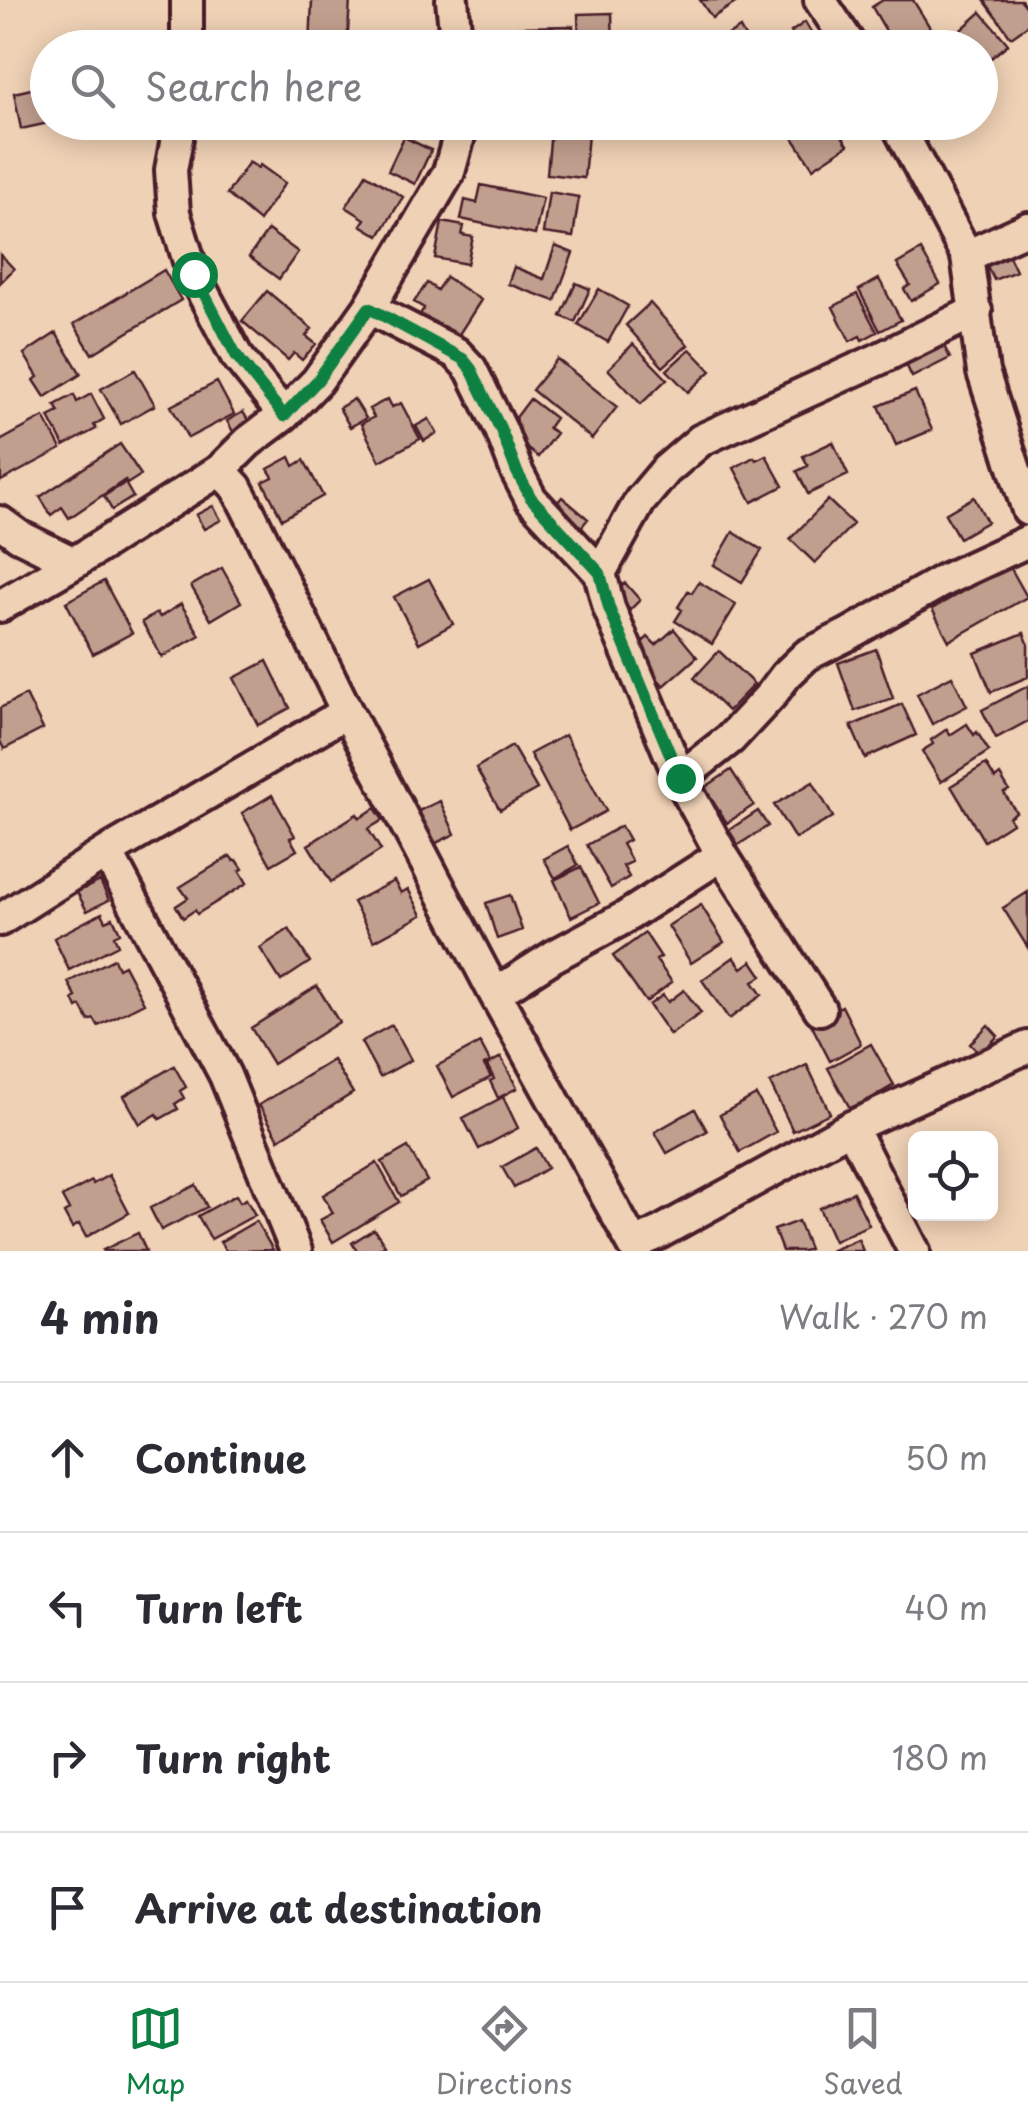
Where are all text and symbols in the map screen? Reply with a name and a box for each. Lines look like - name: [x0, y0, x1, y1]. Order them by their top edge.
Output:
- search box: [30, 30, 998, 140]
- text: Search here: [145, 57, 362, 114]
- icon: search: [65, 58, 120, 113]
- route start: [172, 252, 218, 298]
- route end: [658, 756, 704, 802]
- map controls: [908, 1131, 998, 1221]
- button: locate: [908, 1131, 998, 1221]
- text: 4 min: [40, 1285, 160, 1348]
- text: Walk · 270 m: [779, 1292, 988, 1340]
- text: Continue: [135, 1429, 306, 1486]
- icon: ahead: [40, 1430, 95, 1485]
- text: 50 m: [905, 1433, 988, 1481]
- text: Turn left: [135, 1579, 303, 1636]
- icon: left: [40, 1580, 95, 1635]
- text: 40 m: [904, 1583, 988, 1631]
- text: Turn right: [135, 1729, 331, 1786]
- icon: right: [40, 1730, 95, 1785]
- text: 180 m: [892, 1733, 988, 1781]
- text: Arrive at destination: [135, 1879, 543, 1936]
- icon: arrive: [40, 1880, 95, 1935]
- tab: Map: [125, 2001, 185, 2104]
- tab: Directions: [436, 2001, 572, 2104]
- tab: Saved: [823, 2001, 903, 2104]

